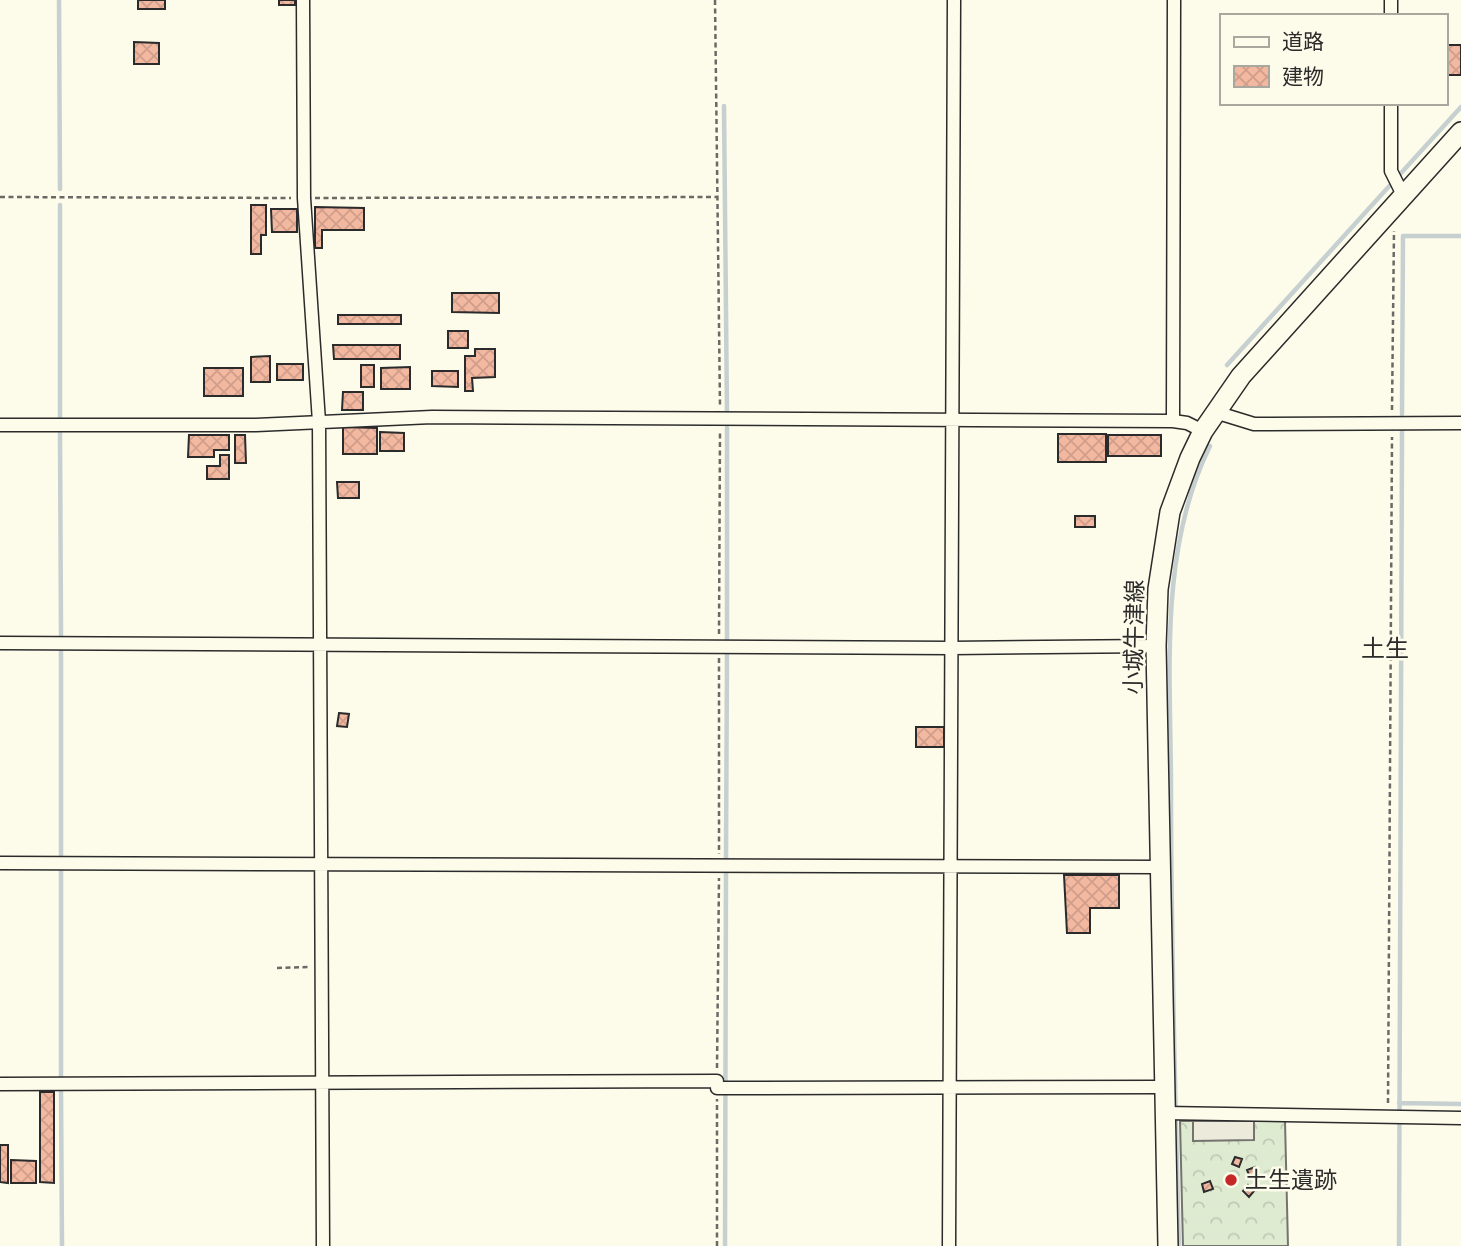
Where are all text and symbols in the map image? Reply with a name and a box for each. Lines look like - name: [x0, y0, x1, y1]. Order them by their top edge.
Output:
- legend: [1220, 14, 1447, 105]
- text: 道路: [1282, 29, 1324, 54]
- text: 建物: [1282, 64, 1324, 89]
- street label: 小城牛津線: [1119, 579, 1149, 695]
- district label: 土生: [1361, 634, 1409, 663]
- place label: 土生遺跡: [1245, 1166, 1337, 1194]
- marker: 土生遺跡: [1223, 1172, 1239, 1188]

